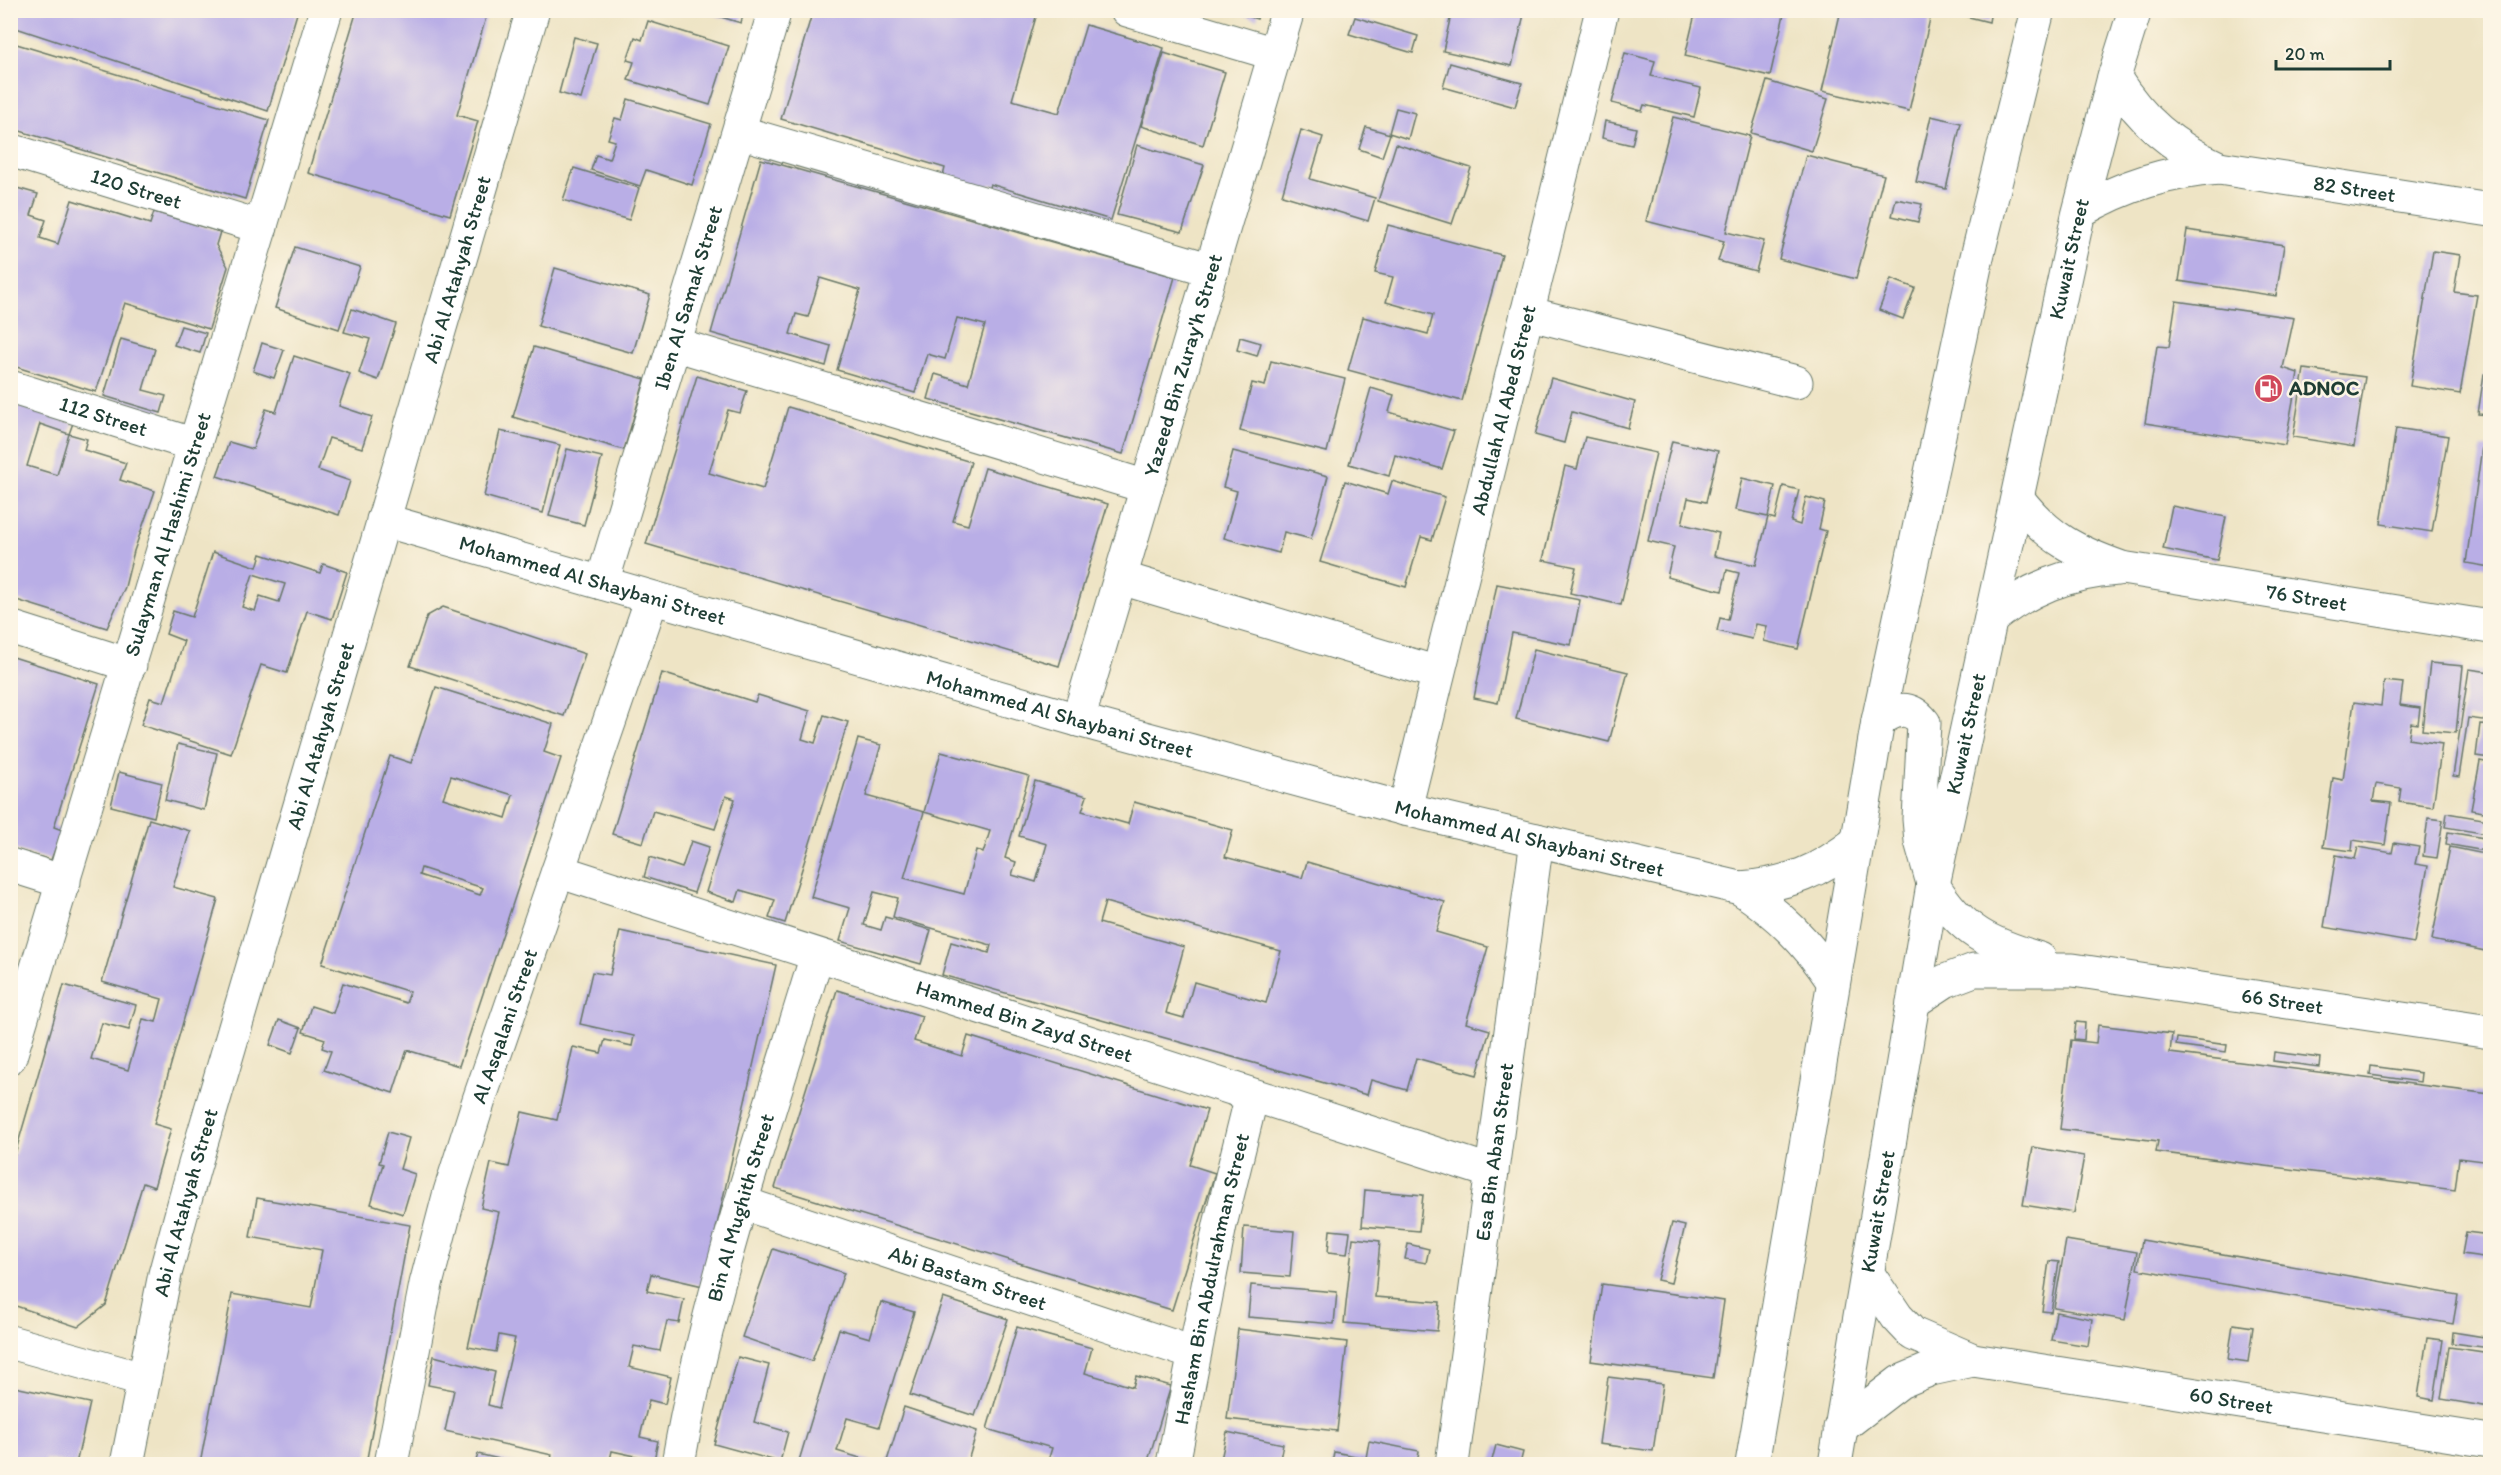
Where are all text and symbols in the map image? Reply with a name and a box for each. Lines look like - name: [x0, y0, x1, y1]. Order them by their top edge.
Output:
- scale bar: [2276, 33, 2390, 71]
- text: 20 m: [2285, 43, 2325, 65]
- street label: 120 Street: [88, 162, 185, 214]
- street label: 82 Street: [2312, 170, 2398, 207]
- street label: Abi Al Atahyah Street: [417, 172, 496, 366]
- street label: Kuwait Street: [2043, 195, 2094, 322]
- street label: Iben Al Samak Street: [648, 202, 727, 393]
- street label: Yazeed Bin Zuray'h Street: [1138, 251, 1227, 479]
- street label: Abdullah Al Abed Street: [1465, 302, 1541, 517]
- fuel station icon: ADNOC: [2252, 372, 2284, 404]
- place label: ADNOC: [2288, 375, 2360, 400]
- street label: 112 Street: [57, 390, 151, 441]
- street label: Sulayman Al Hashimi Street: [119, 409, 216, 659]
- street label: Mohammed Al Shaybani Street: [456, 530, 729, 630]
- street label: 76 Street: [2264, 578, 2349, 616]
- street label: Abi Al Atahyah Street: [281, 639, 359, 832]
- street label: Mohammed Al Shaybani Street: [923, 664, 1196, 763]
- street label: Kuwait Street: [1940, 671, 1991, 796]
- street label: Mohammed Al Shaybani Street: [1392, 794, 1667, 882]
- street label: Al Asqalani Street: [466, 945, 542, 1107]
- street label: Hammed Bin Zayd Street: [913, 974, 1136, 1067]
- street label: 66 Street: [2240, 982, 2325, 1019]
- street label: Esa Bin Aban Street: [1470, 1061, 1519, 1242]
- street label: Abi Al Atahyah Street: [148, 1105, 223, 1299]
- street label: Bin Al Mughith Street: [701, 1110, 779, 1304]
- street label: Hasham Bin Abdulrahman Street: [1168, 1130, 1254, 1427]
- street label: Kuwait Street: [1855, 1149, 1900, 1274]
- street label: Abi Bastam Street: [886, 1240, 1050, 1316]
- street label: 60 Street: [2188, 1381, 2275, 1419]

